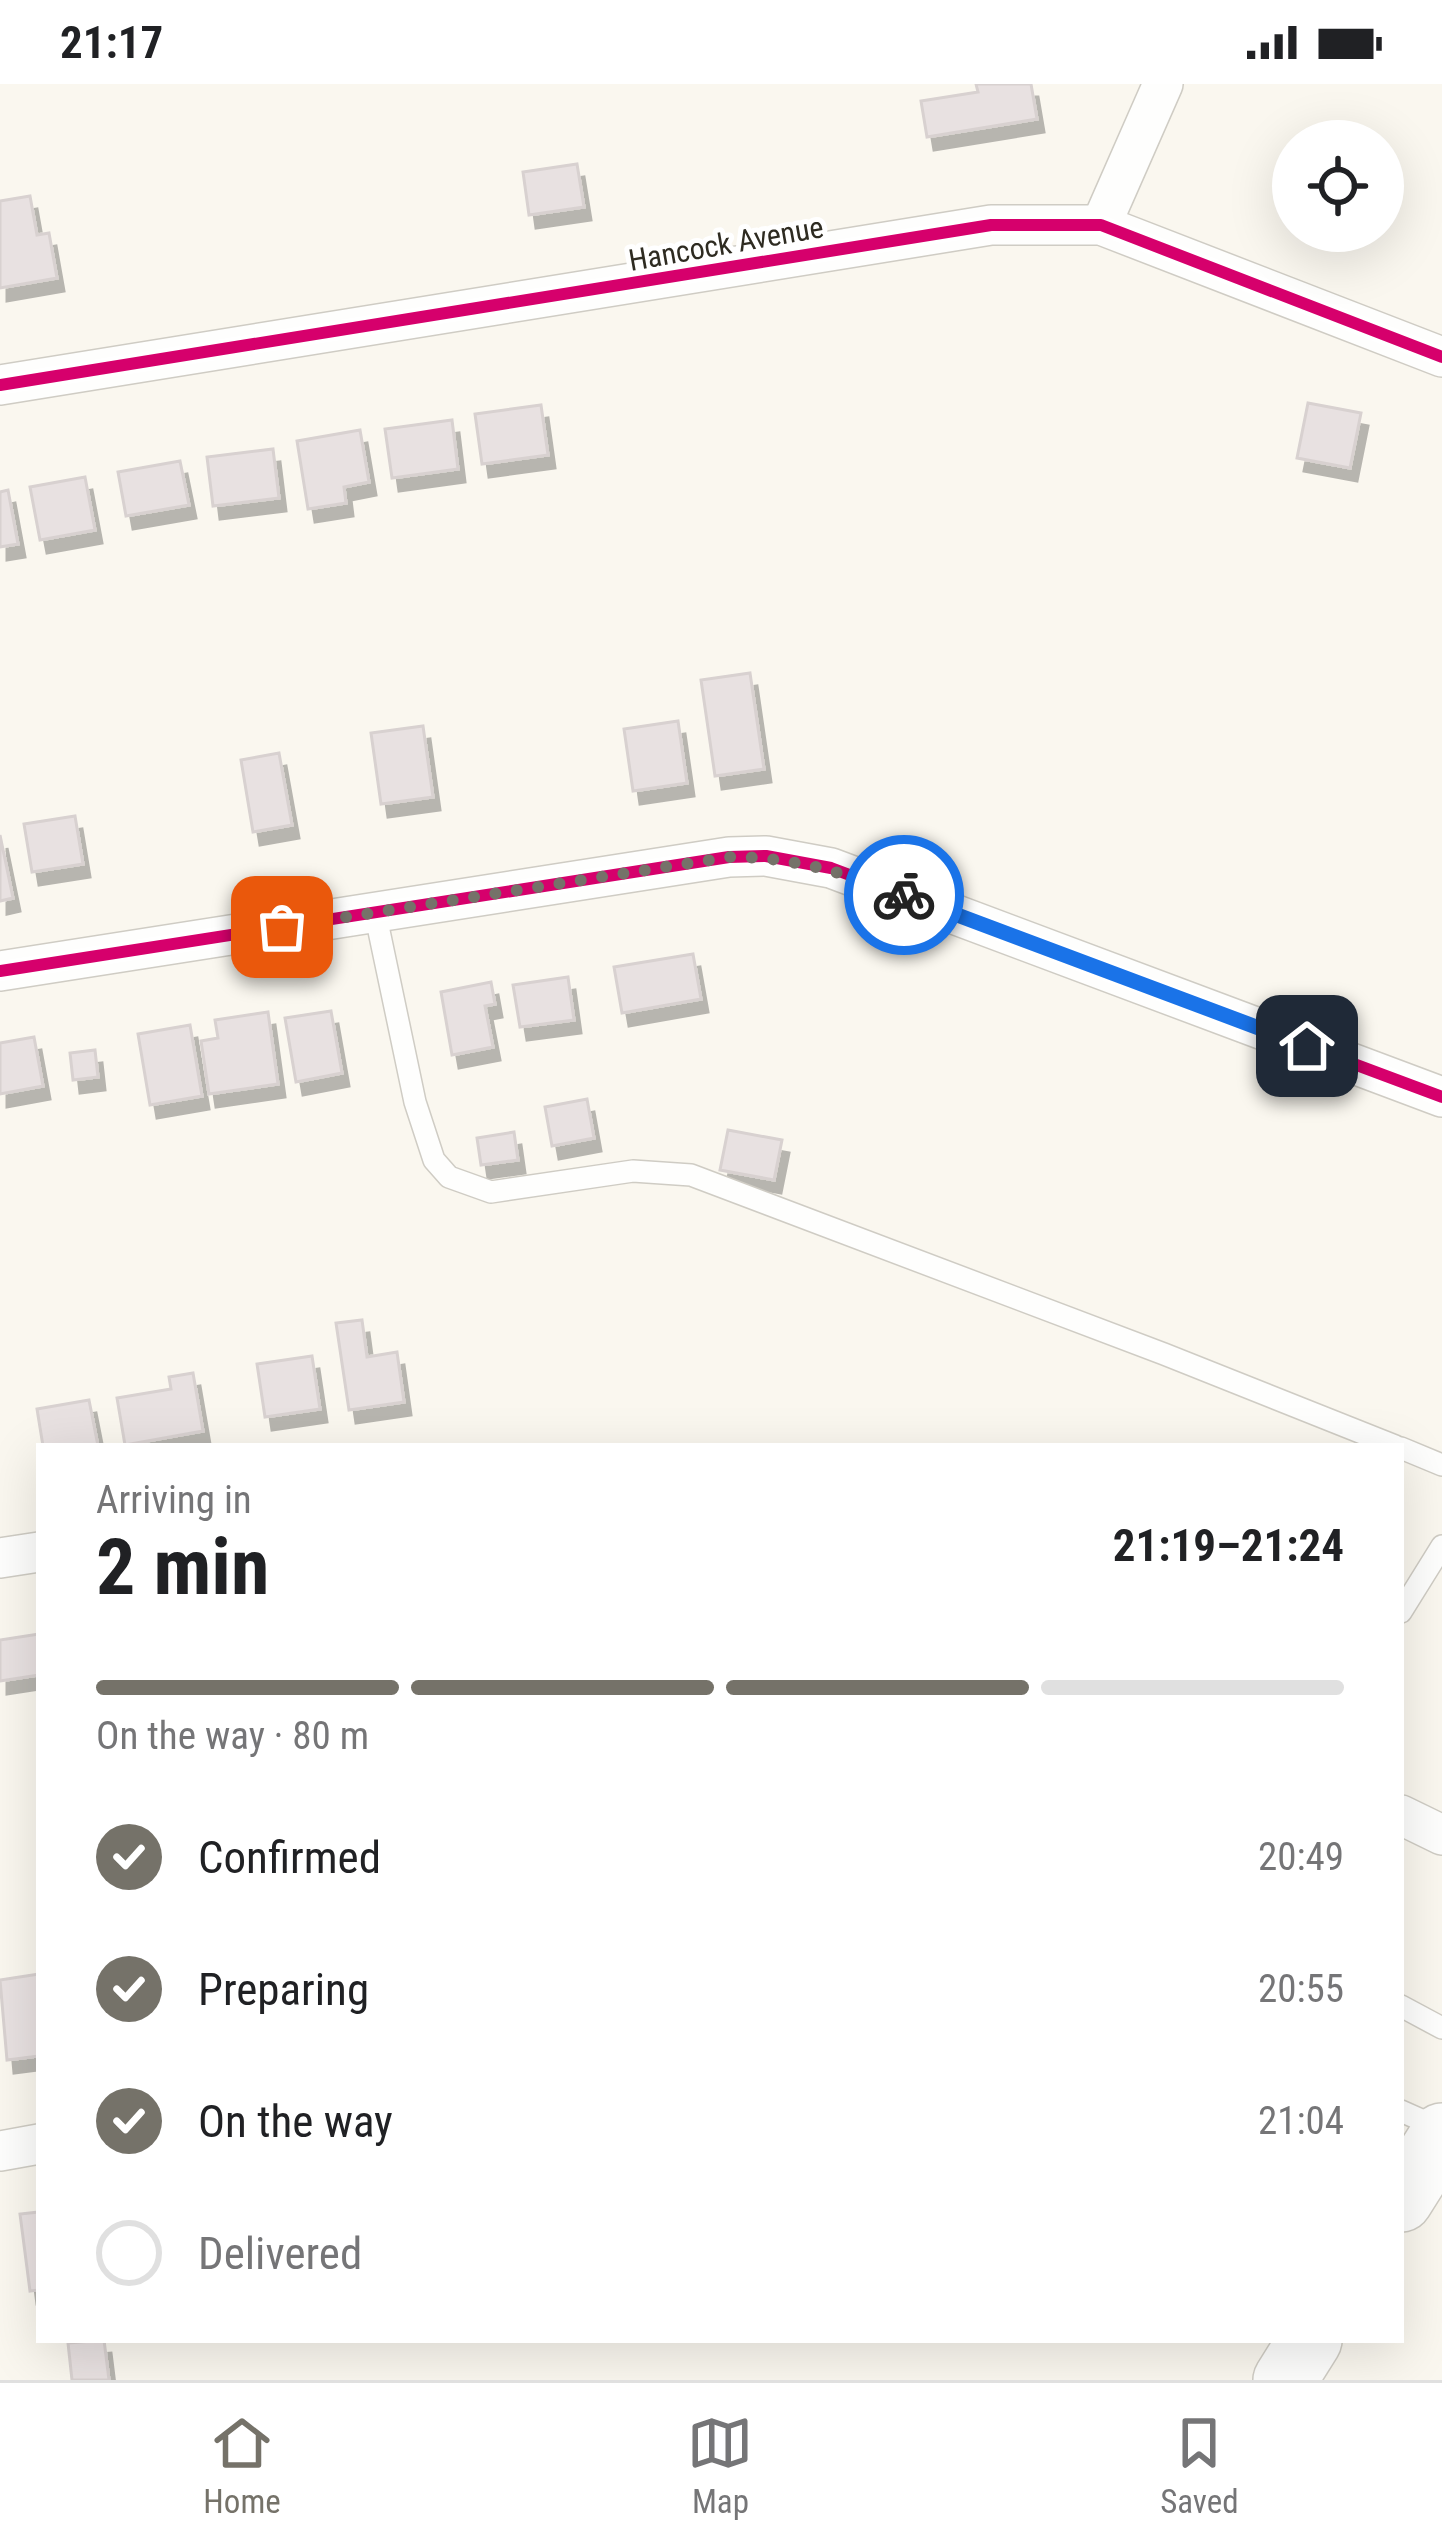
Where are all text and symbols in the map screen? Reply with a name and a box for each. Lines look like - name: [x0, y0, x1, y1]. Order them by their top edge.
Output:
- text: 21:17: [60, 16, 163, 69]
- map controls: [1272, 120, 1404, 252]
- button: locate: [1272, 120, 1404, 252]
- street label: Hancock Avenue: [626, 209, 826, 278]
- courier: [844, 835, 964, 955]
- icon: bike: [871, 862, 937, 928]
- pin: [231, 876, 333, 978]
- icon: bag: [249, 894, 315, 960]
- pin: [1256, 995, 1358, 1097]
- icon: home: [1274, 1013, 1340, 1079]
- text: Arriving in: [96, 1477, 252, 1523]
- text: 21:19–21:24: [1113, 1519, 1344, 1572]
- text: 2 min: [96, 1522, 269, 1613]
- text: On the way · 80 m: [96, 1713, 369, 1759]
- icon: check: [96, 1824, 162, 1890]
- text: Confirmed: [198, 1831, 381, 1884]
- text: 20:49: [1258, 1834, 1344, 1880]
- icon: check: [96, 1956, 162, 2022]
- text: Preparing: [198, 1963, 369, 2016]
- text: 20:55: [1258, 1966, 1344, 2012]
- icon: check: [96, 2088, 162, 2154]
- text: On the way: [198, 2095, 393, 2148]
- text: 21:04: [1258, 2098, 1344, 2144]
- text: Delivered: [198, 2227, 362, 2280]
- tab: Home: [203, 2410, 281, 2521]
- tab: Map: [687, 2410, 753, 2521]
- tab: Saved: [1160, 2410, 1239, 2521]

